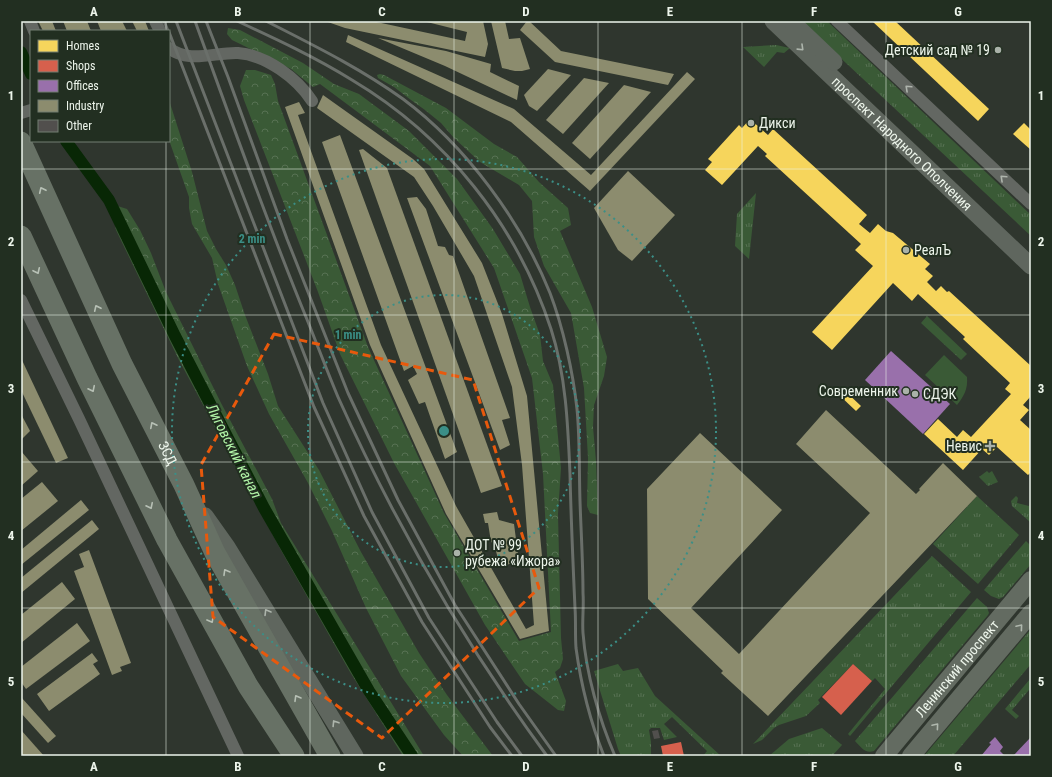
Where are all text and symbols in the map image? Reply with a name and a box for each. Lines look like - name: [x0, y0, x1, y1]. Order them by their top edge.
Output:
- text: A: [90, 4, 98, 19]
- text: B: [234, 4, 242, 19]
- text: C: [378, 4, 386, 19]
- text: D: [522, 4, 530, 19]
- text: E: [667, 4, 674, 19]
- text: F: [811, 4, 817, 19]
- text: G: [954, 4, 962, 19]
- legend: [30, 30, 170, 142]
- text: Homes: [66, 39, 100, 53]
- place label: Детский сад № 19: [885, 42, 990, 58]
- one-way arrow: [796, 43, 804, 51]
- marker: Детский сад № 19: [993, 45, 1003, 55]
- text: Shops: [66, 59, 95, 73]
- street label: проспект Народного Ополчения: [829, 73, 975, 214]
- text: Offices: [66, 79, 99, 93]
- one-way arrow: [905, 85, 913, 93]
- text: 1: [8, 88, 14, 103]
- text: 1: [1038, 88, 1044, 103]
- text: Industry: [66, 99, 104, 113]
- place label: Дикси: [759, 115, 796, 131]
- marker: Дикси: [746, 118, 756, 128]
- text: Other: [66, 119, 92, 133]
- one-way arrow: [1000, 175, 1008, 182]
- one-way arrow: [39, 187, 47, 195]
- text: 2 min: [239, 232, 265, 246]
- text: 2: [8, 234, 15, 249]
- text: 2: [1038, 234, 1045, 249]
- place label: РеалЪ: [914, 242, 951, 258]
- marker: РеалЪ: [901, 245, 911, 255]
- one-way arrow: [32, 267, 40, 275]
- one-way arrow: [94, 305, 102, 313]
- text: 1 min: [335, 328, 361, 342]
- text: 3: [8, 381, 14, 396]
- text: 3: [1038, 381, 1044, 396]
- place label: Современник: [819, 383, 898, 399]
- one-way arrow: [87, 385, 95, 392]
- marker: Современник: [901, 386, 911, 396]
- place label: СДЭК: [923, 386, 956, 402]
- marker: СДЭК: [910, 389, 920, 399]
- water label: Лиговский канал: [202, 400, 266, 501]
- one-way arrow: [151, 422, 158, 430]
- centre of rings: [437, 424, 451, 438]
- place label: Невис: [946, 438, 982, 454]
- street label: ЗСД: [155, 439, 180, 468]
- marker: Невис: [985, 441, 995, 451]
- one-way arrow: [145, 501, 153, 509]
- text: 4: [8, 528, 15, 543]
- text: 4: [1038, 528, 1045, 543]
- place label: ДОТ № 99 рубежа «Ижора»: [465, 537, 561, 569]
- marker: ДОТ № 99 рубежа «Ижора»: [452, 548, 462, 558]
- one-way arrow: [224, 569, 231, 576]
- one-way arrow: [264, 609, 271, 616]
- one-way arrow: [207, 616, 214, 623]
- street label: Ленинский проспект: [912, 617, 1002, 720]
- one-way arrow: [1015, 624, 1022, 631]
- text: 5: [8, 674, 15, 689]
- text: 5: [1038, 674, 1045, 689]
- one-way arrow: [295, 695, 302, 702]
- one-way arrow: [332, 720, 340, 727]
- one-way arrow: [931, 723, 938, 731]
- text: A: [90, 759, 98, 774]
- text: B: [234, 759, 242, 774]
- text: C: [378, 759, 386, 774]
- text: D: [522, 759, 530, 774]
- text: E: [667, 759, 674, 774]
- text: F: [811, 759, 817, 774]
- text: G: [954, 759, 962, 774]

